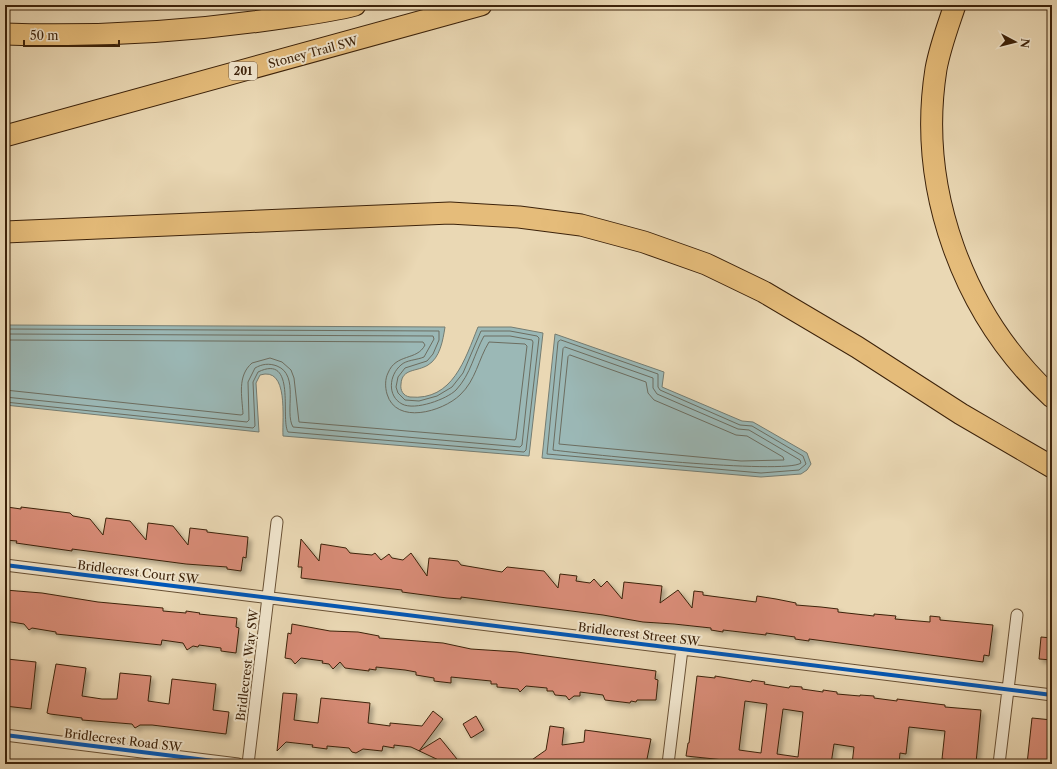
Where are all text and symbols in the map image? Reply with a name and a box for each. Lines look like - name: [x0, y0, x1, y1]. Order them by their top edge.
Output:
- scale bar: [24, 22, 119, 48]
- north arrow: [995, 22, 1035, 62]
- text: 50 m: [30, 28, 59, 43]
- street label: Stoney Trail SW: [266, 33, 360, 71]
- text: N: [1017, 38, 1032, 49]
- road number: 201: [229, 62, 257, 80]
- street label: Bridlecrest Court SW: [77, 557, 200, 587]
- street label: Bridlecrest Way SW: [233, 607, 261, 722]
- street label: Bridlecrest Street SW: [577, 619, 702, 649]
- street label: Bridlecrest Road SW: [63, 725, 183, 755]

